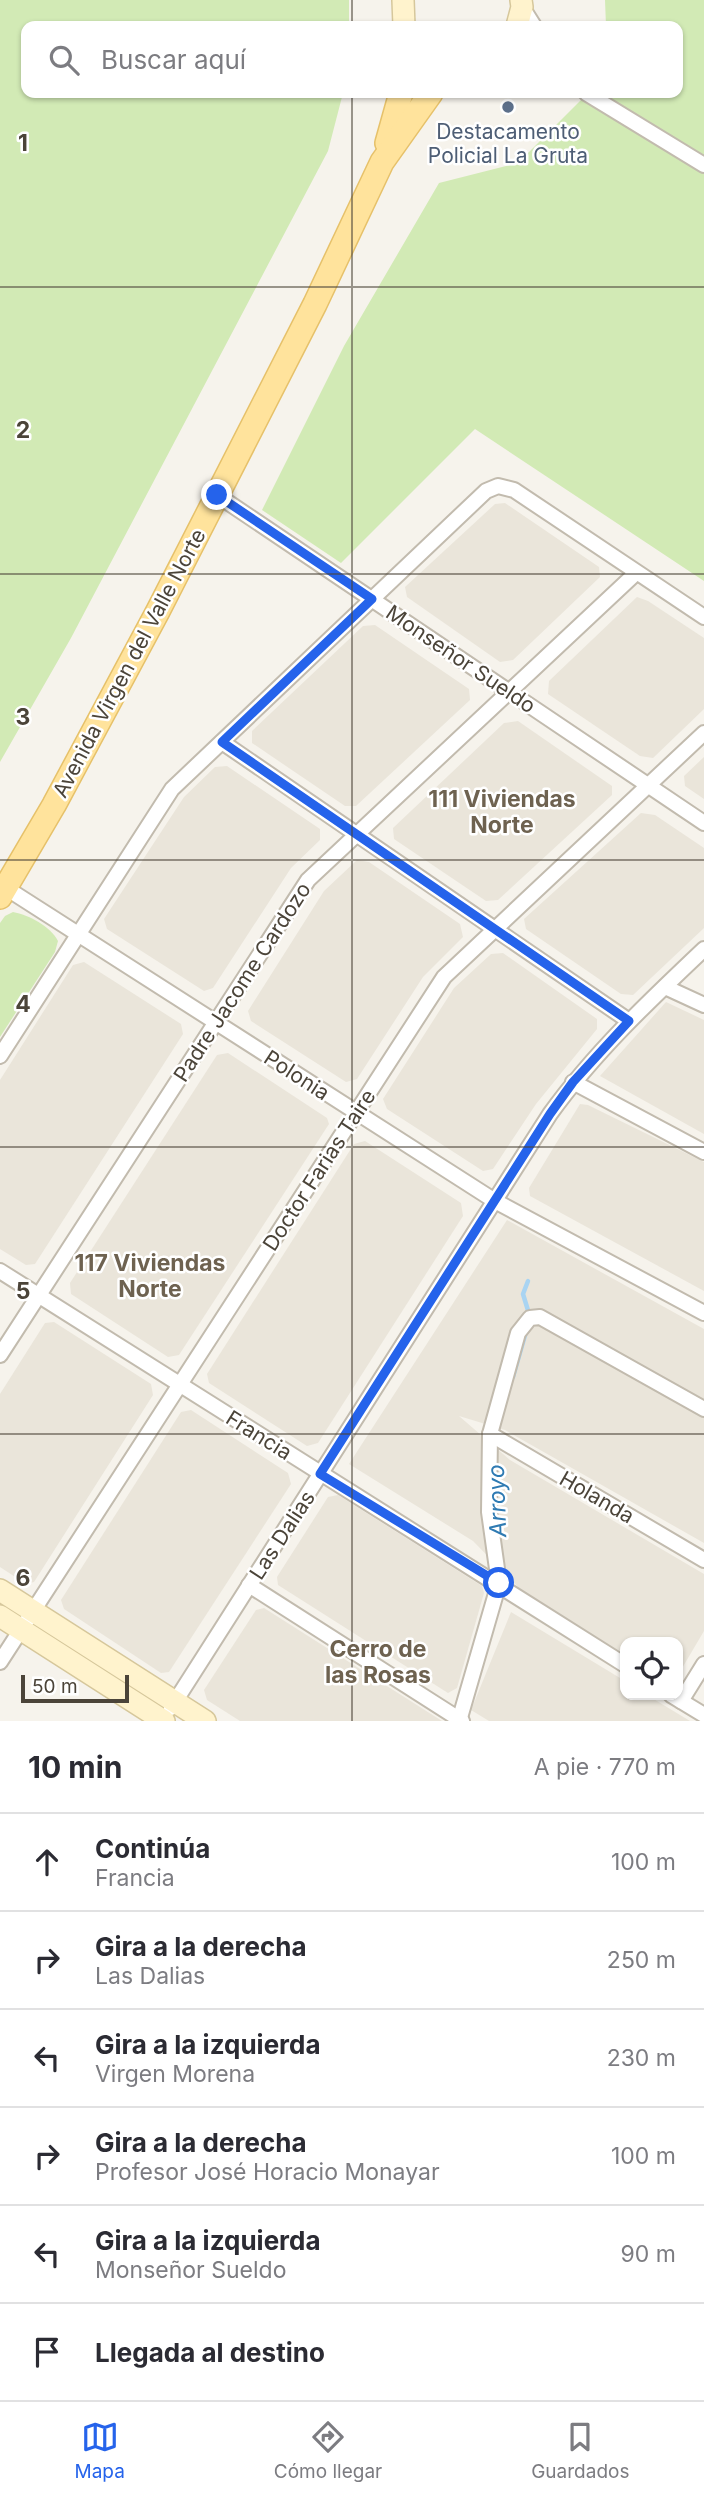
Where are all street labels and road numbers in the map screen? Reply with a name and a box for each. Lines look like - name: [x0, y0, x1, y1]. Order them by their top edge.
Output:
- street label: Avenida Virgen del Valle Norte: [47, 524, 211, 802]
- street label: Monseñor Sueldo: [382, 600, 540, 718]
- street label: Padre Jacome Cardozo: [168, 878, 316, 1086]
- street label: Polonia: [260, 1045, 334, 1105]
- street label: Doctor Farias Taire: [258, 1085, 380, 1255]
- street label: Francia: [222, 1405, 296, 1465]
- street label: Holanda: [555, 1466, 639, 1528]
- street label: Las Dalias: [244, 1486, 320, 1584]

